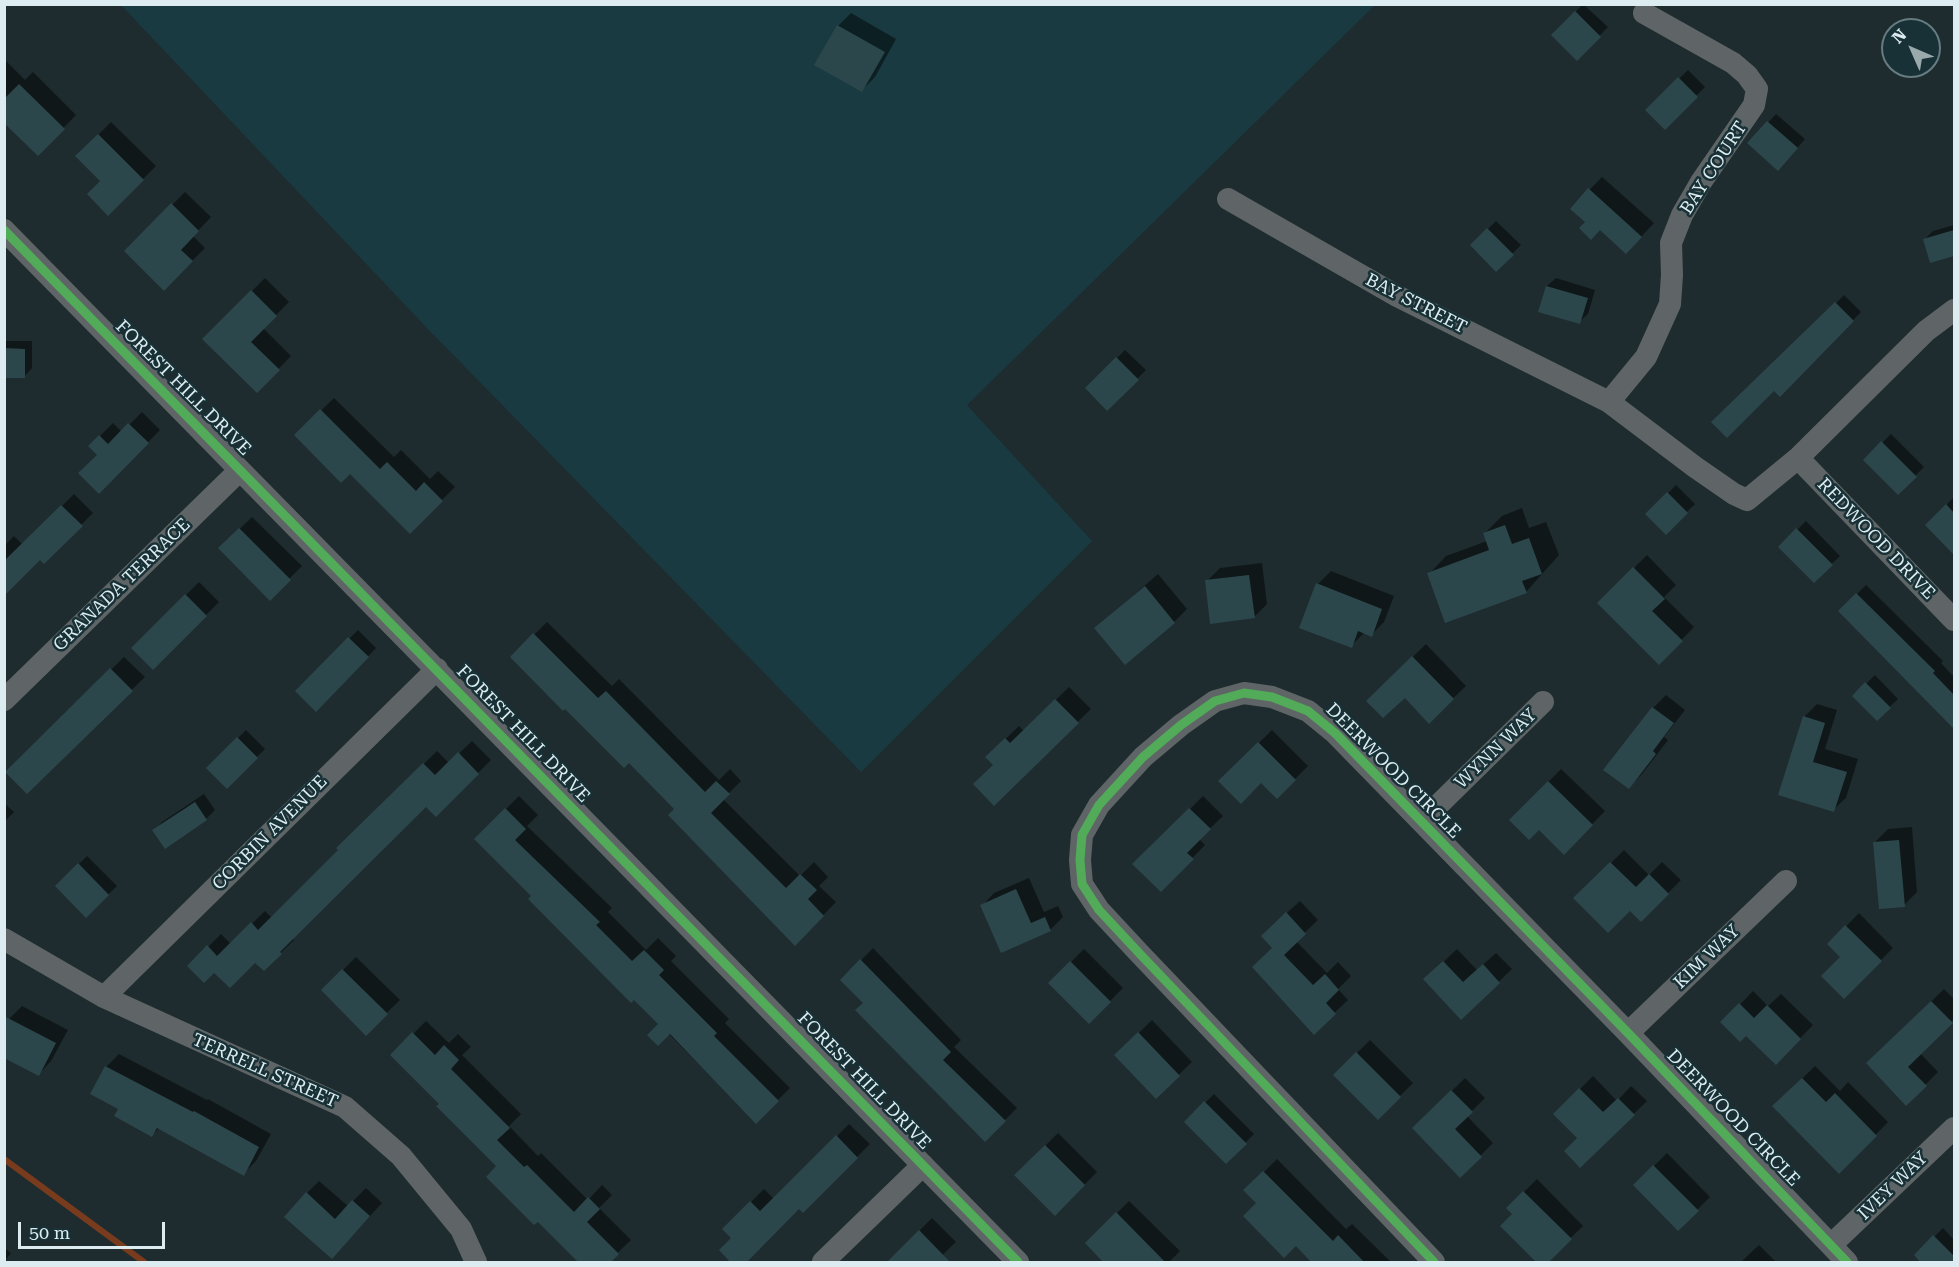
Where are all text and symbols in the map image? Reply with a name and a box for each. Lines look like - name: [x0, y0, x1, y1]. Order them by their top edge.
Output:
- north arrow: [1881, 18, 1941, 78]
- text: N: [1888, 25, 1910, 47]
- street label: BAY COURT: [1676, 118, 1752, 218]
- street label: BAY STREET: [1362, 269, 1470, 339]
- street label: FOREST HILL DRIVE: [111, 316, 255, 460]
- street label: REDWOOD DRIVE: [1813, 474, 1939, 604]
- street label: GRANADA TERRACE: [49, 514, 195, 656]
- street label: FOREST HILL DRIVE: [452, 661, 594, 807]
- street label: DEERWOOD CIRCLE: [1321, 699, 1465, 843]
- street label: WYNN WAY: [1450, 705, 1542, 793]
- street label: CORBIN AVENUE: [208, 771, 332, 895]
- street label: KIM WAY: [1670, 920, 1744, 994]
- street label: FOREST HILL DRIVE: [793, 1008, 935, 1154]
- street label: TERRELL STREET: [189, 1029, 341, 1113]
- street label: DEERWOOD CIRCLE: [1662, 1045, 1804, 1191]
- street label: IVEY WAY: [1853, 1147, 1933, 1225]
- scale bar: [21, 1210, 168, 1248]
- text: 50 m: [29, 1222, 70, 1243]

